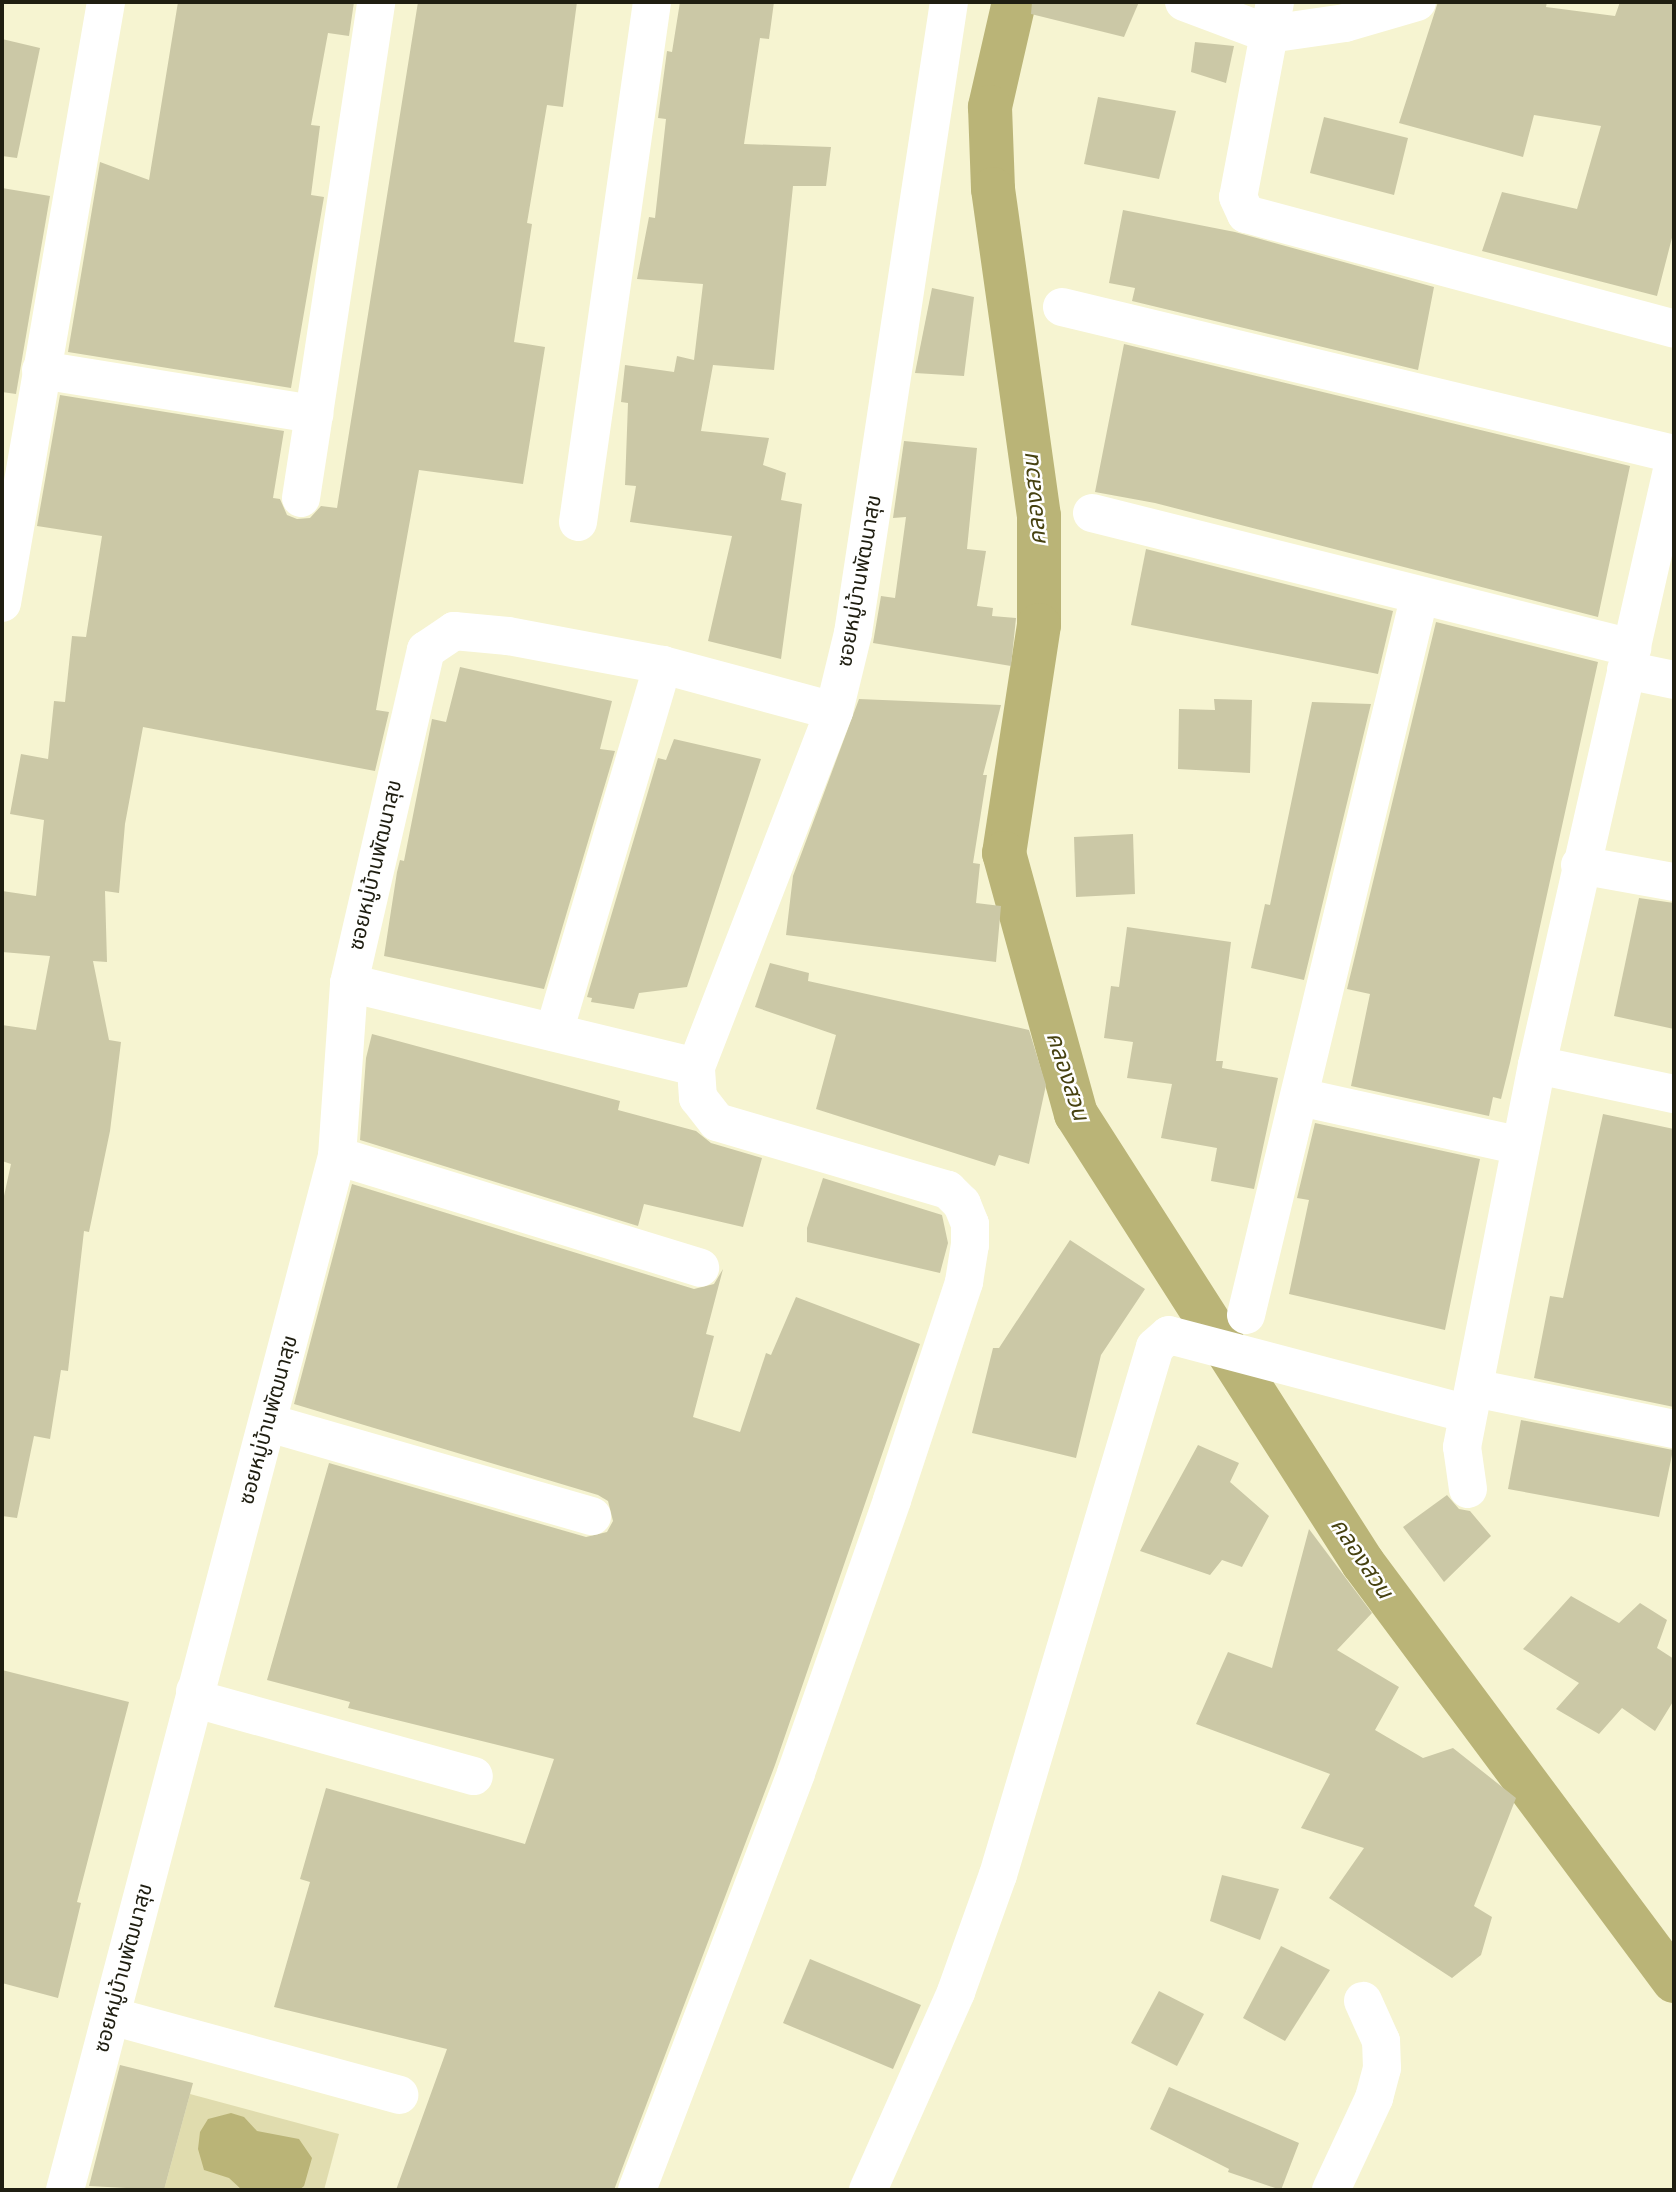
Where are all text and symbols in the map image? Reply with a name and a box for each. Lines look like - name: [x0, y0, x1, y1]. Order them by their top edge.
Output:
- water label: คลองสวน: [1016, 453, 1052, 547]
- street label: ซอยหมู่บ้านพัฒนาสุข: [831, 493, 887, 669]
- street label: ซอยหมู่บ้านพัฒนาสุข: [343, 777, 407, 953]
- water label: คลองสวน: [1041, 1028, 1095, 1124]
- street label: ซอยหมู่บ้านพัฒนาสุข: [233, 1333, 303, 1507]
- water label: คลองสวน: [1325, 1512, 1399, 1604]
- street label: ซอยหมู่บ้านพัฒนาสุข: [88, 1881, 158, 2055]

